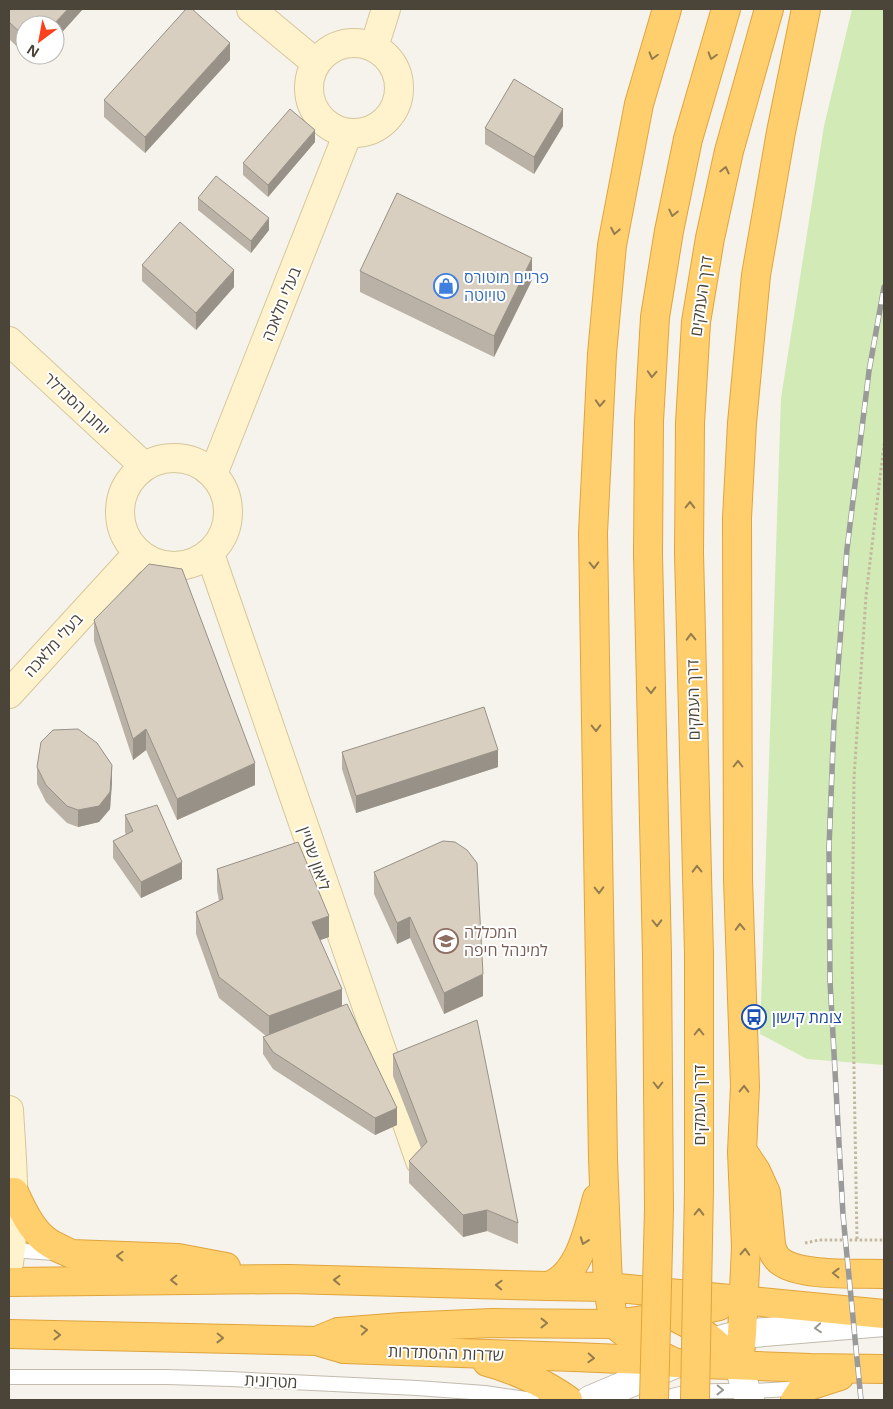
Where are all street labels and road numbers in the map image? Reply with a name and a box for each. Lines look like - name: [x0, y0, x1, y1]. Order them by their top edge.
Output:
- street label: דרך העמקים: [684, 254, 718, 338]
- street label: בעלי מלאכה: [256, 263, 306, 344]
- street label: יוחנן הסנדלר: [39, 368, 115, 440]
- street label: בעלי מלאכה: [19, 608, 88, 681]
- street label: דרך העמקים: [681, 659, 705, 741]
- street label: ליאון שטיין: [294, 823, 336, 893]
- street label: דרך העמקים: [688, 1065, 710, 1145]
- street label: שדרות ההסתדרות: [388, 1340, 504, 1366]
- street label: מטרונית: [244, 1369, 298, 1393]

